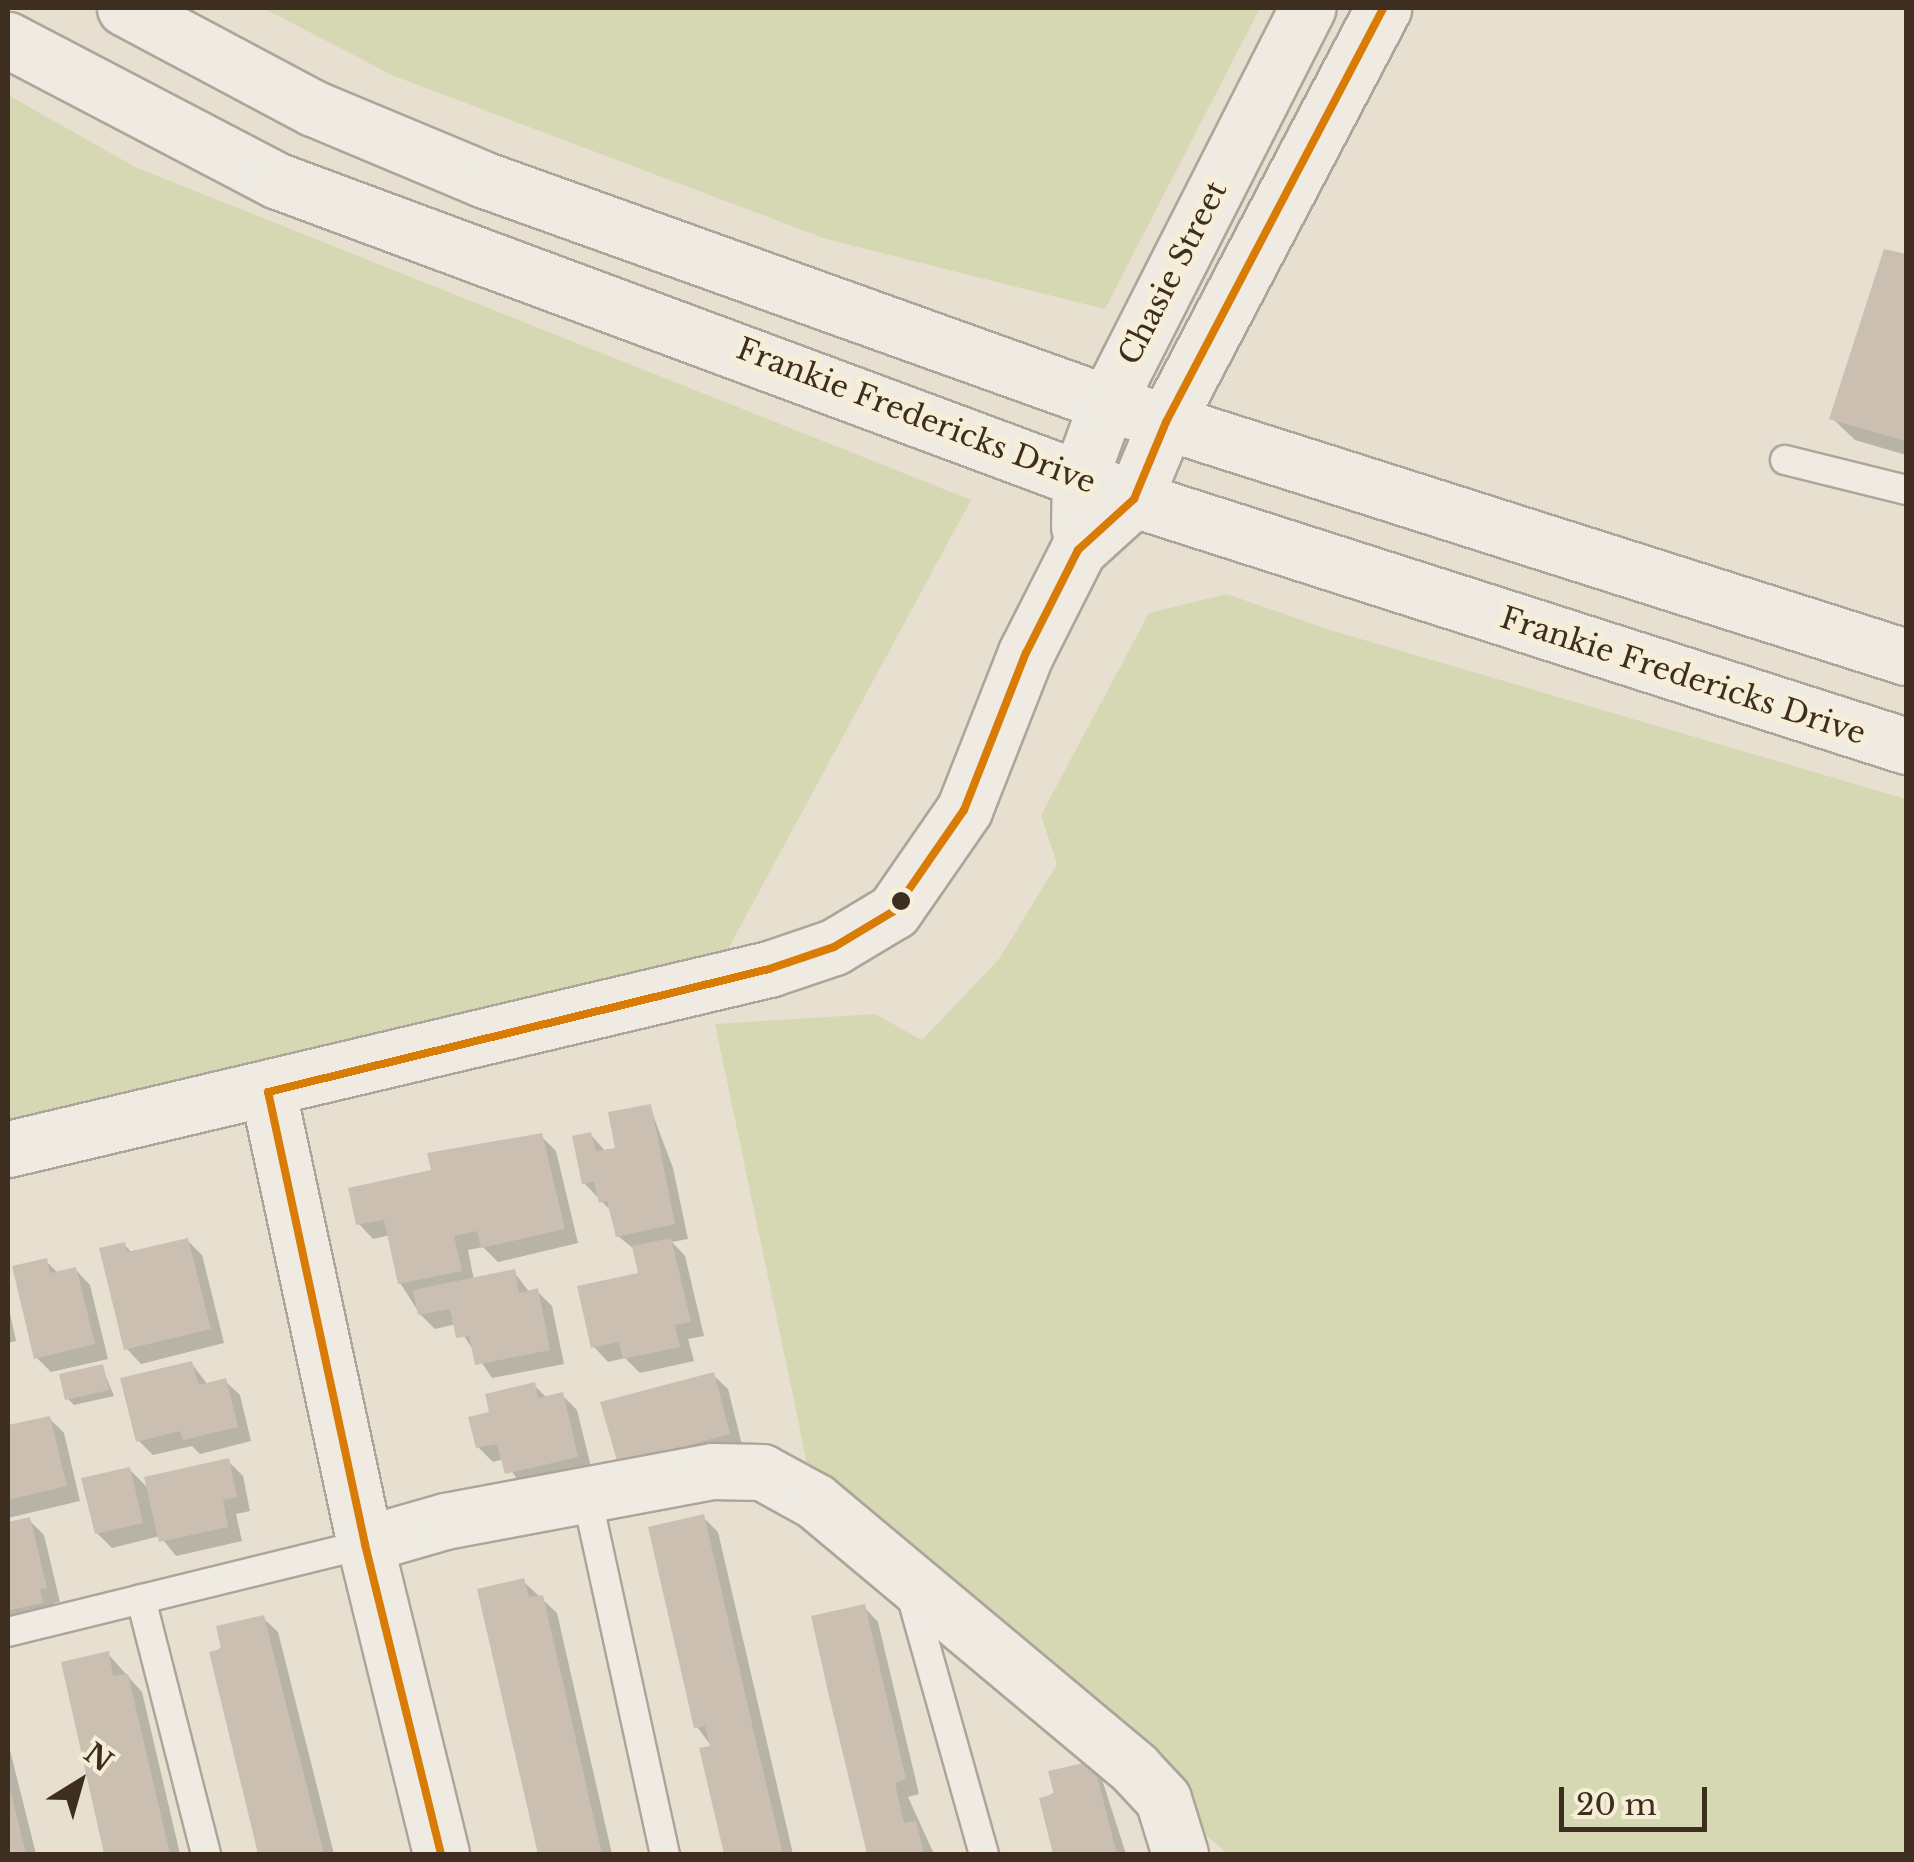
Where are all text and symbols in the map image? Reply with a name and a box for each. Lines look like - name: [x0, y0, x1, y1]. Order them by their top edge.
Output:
- street label: Chasie Street: [1111, 175, 1235, 371]
- street label: Frankie Fredericks Drive: [731, 331, 1101, 501]
- street label: Frankie Fredericks Drive: [1496, 600, 1870, 752]
- unlabelled marker: [891, 891, 911, 911]
- north arrow: [30, 1732, 130, 1832]
- text: N: [77, 1736, 119, 1780]
- scale bar: [1564, 1767, 1712, 1829]
- text: 20 m: [1576, 1786, 1657, 1823]

